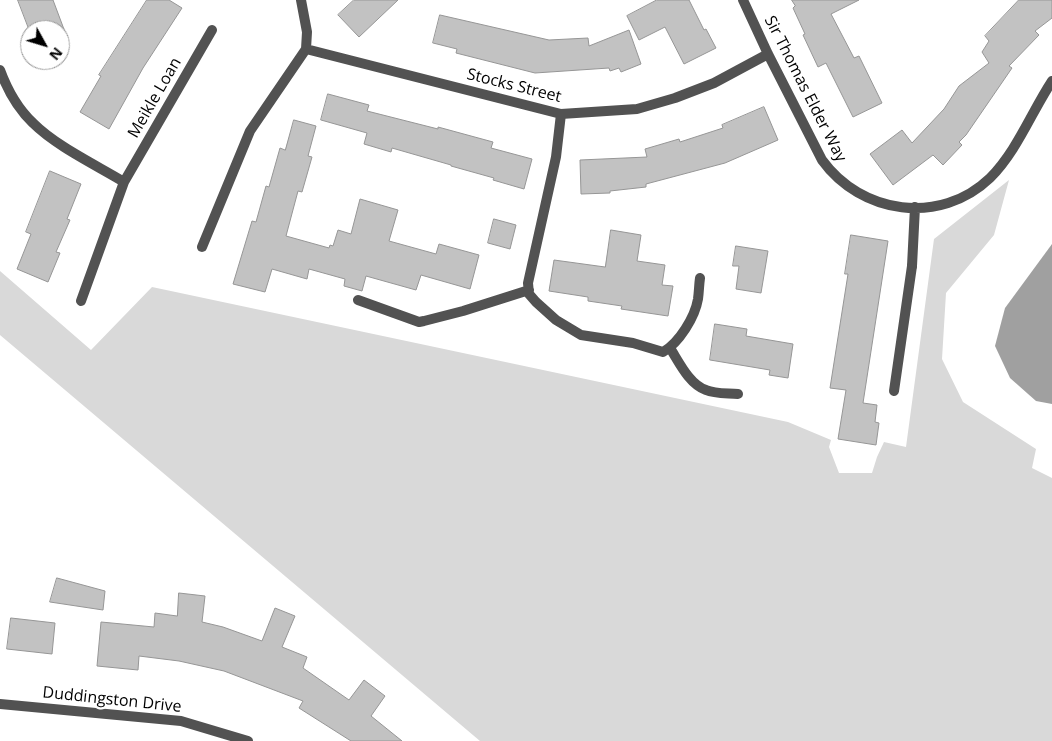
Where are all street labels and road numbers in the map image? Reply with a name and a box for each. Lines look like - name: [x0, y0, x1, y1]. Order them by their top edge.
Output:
- street label: Sir Thomas Elder Way: [760, 13, 850, 165]
- street label: Meikle Loan: [124, 54, 186, 142]
- street label: Stocks Street: [465, 65, 563, 107]
- street label: Duddingston Drive: [42, 683, 182, 717]

